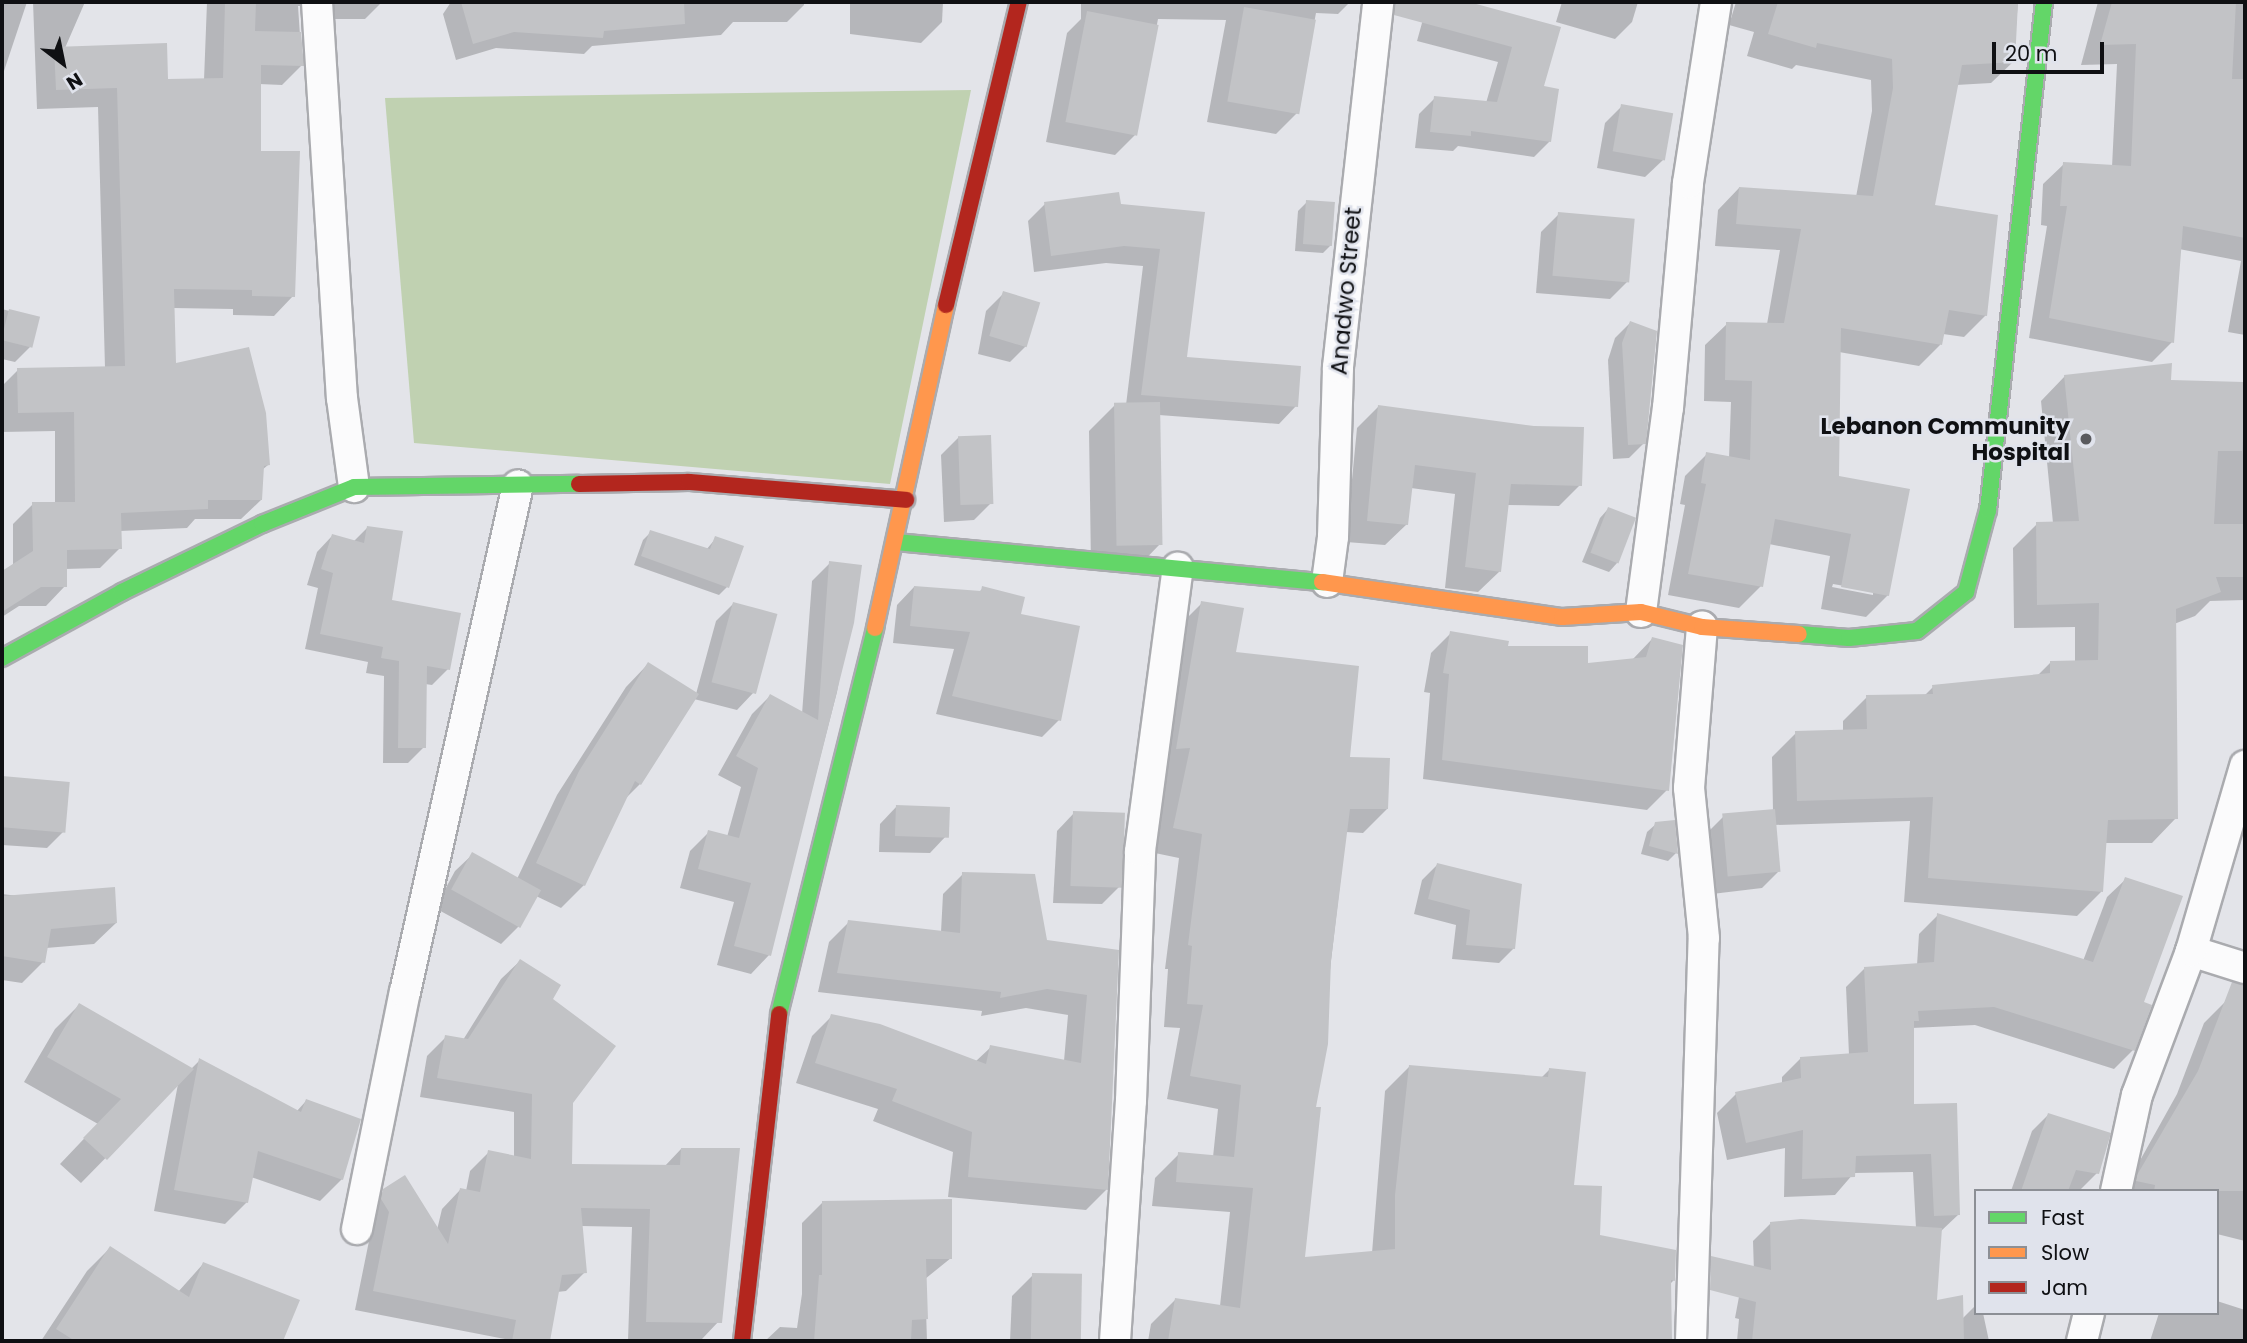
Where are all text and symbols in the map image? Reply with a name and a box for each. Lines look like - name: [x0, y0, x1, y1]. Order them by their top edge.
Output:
- north arrow: [28, 28, 98, 98]
- scale bar: [1995, 28, 2107, 72]
- text: 20 m: [2005, 39, 2058, 68]
- text: N: [61, 66, 88, 96]
- street label: Anadwo Street: [1325, 206, 1367, 376]
- place label: Lebanon Community Hospital: [1821, 412, 2070, 466]
- marker: Lebanon Community Hospital: [2076, 429, 2096, 449]
- legend: [1974, 1189, 2219, 1315]
- text: Fast: [2041, 1203, 2084, 1232]
- text: Slow: [2041, 1238, 2089, 1267]
- text: Jam: [2041, 1273, 2088, 1302]

